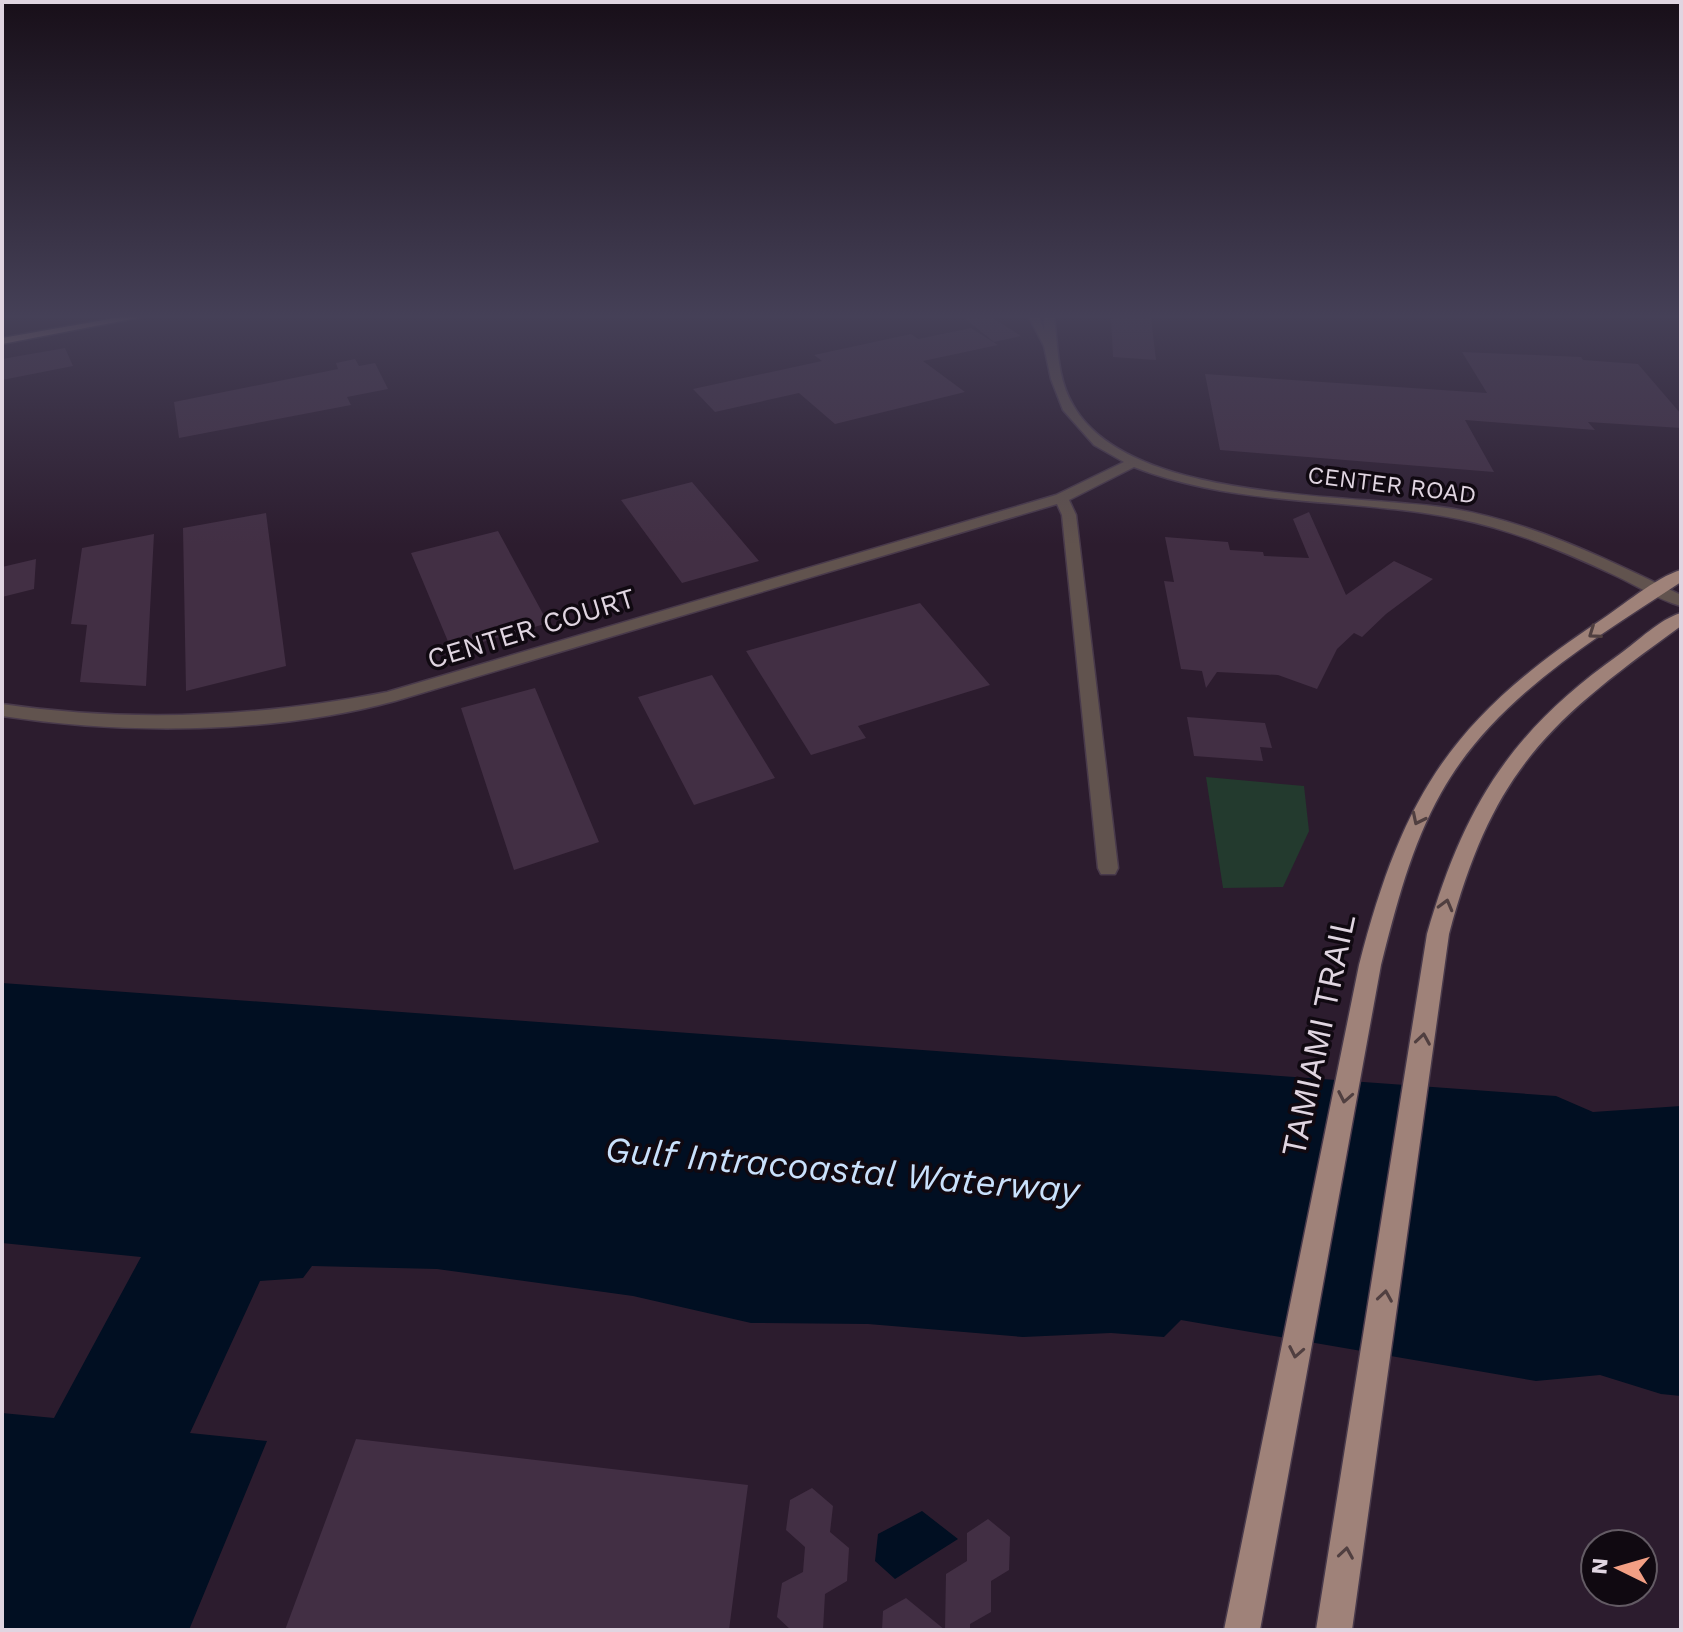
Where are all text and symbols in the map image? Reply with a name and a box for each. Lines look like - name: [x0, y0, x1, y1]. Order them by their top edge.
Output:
- street label: CENTER ROAD: [1306, 461, 1478, 509]
- street label: CENTER COURT: [423, 581, 639, 676]
- one-way arrow: [1588, 623, 1602, 638]
- one-way arrow: [1412, 811, 1428, 826]
- one-way arrow: [1437, 898, 1453, 912]
- street label: TAMIAMI TRAIL: [1273, 910, 1363, 1160]
- one-way arrow: [1414, 1032, 1431, 1046]
- one-way arrow: [1337, 1089, 1354, 1103]
- water label: Gulf Intracoastal Waterway: [603, 1128, 1084, 1212]
- one-way arrow: [1376, 1289, 1393, 1303]
- one-way arrow: [1288, 1345, 1305, 1358]
- north arrow: [1579, 1528, 1659, 1608]
- one-way arrow: [1337, 1546, 1354, 1560]
- text: N: [1586, 1557, 1613, 1576]

